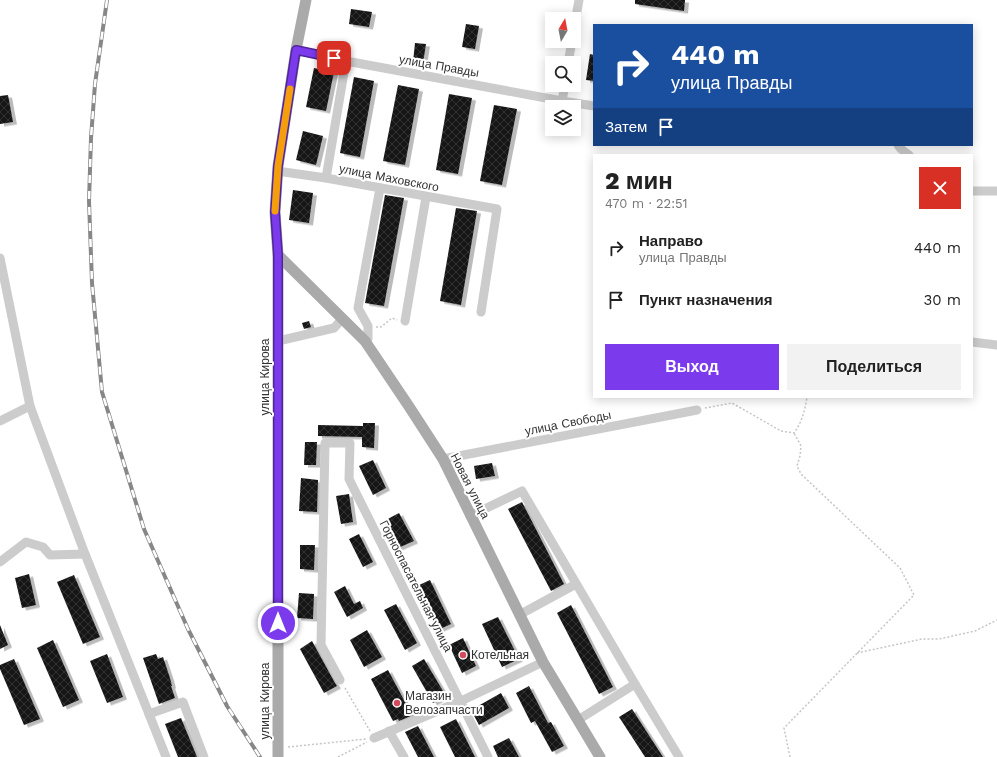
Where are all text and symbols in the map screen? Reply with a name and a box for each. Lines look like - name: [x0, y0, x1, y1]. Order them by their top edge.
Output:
- north arrow: [545, 12, 581, 48]
- map controls: [545, 12, 581, 136]
- text: 440 m: [671, 38, 760, 71]
- icon: right: [605, 40, 657, 92]
- pin: [317, 41, 351, 75]
- icon: arrive: [323, 47, 345, 69]
- street label: улица Правды: [398, 52, 480, 80]
- button: search: [545, 56, 581, 92]
- text: улица Правды: [671, 72, 792, 93]
- button: layers: [545, 100, 581, 136]
- icon: arrive: [655, 116, 677, 138]
- text: Затем: [605, 118, 647, 136]
- street label: улица Маховского: [338, 161, 440, 195]
- text: 2 мин: [605, 167, 673, 195]
- button: close: [919, 167, 961, 209]
- text: 470 m · 22:51: [605, 196, 688, 211]
- text: Направо: [639, 232, 703, 250]
- icon: right: [605, 237, 627, 259]
- text: 440 m: [914, 239, 961, 257]
- text: улица Правды: [639, 250, 727, 265]
- icon: arrive: [605, 289, 627, 311]
- text: Пункт назначения: [639, 291, 772, 309]
- text: 30 m: [924, 291, 961, 309]
- street label: улица Кирова: [258, 338, 272, 416]
- button: Выход: [605, 344, 779, 390]
- button: Поделиться: [787, 344, 961, 390]
- street label: улица Свободы: [524, 408, 612, 438]
- street label: Новая улица: [447, 451, 493, 521]
- street label: Горноспасательная улица: [377, 518, 455, 654]
- position arrow: [257, 602, 299, 644]
- place label: Котельная: [471, 648, 529, 662]
- marker: Котельная: [458, 650, 468, 660]
- street label: улица Кирова: [258, 662, 272, 740]
- place label: Магазин Велозапчасти: [405, 689, 483, 717]
- marker: Магазин Велозапчасти: [392, 698, 402, 708]

